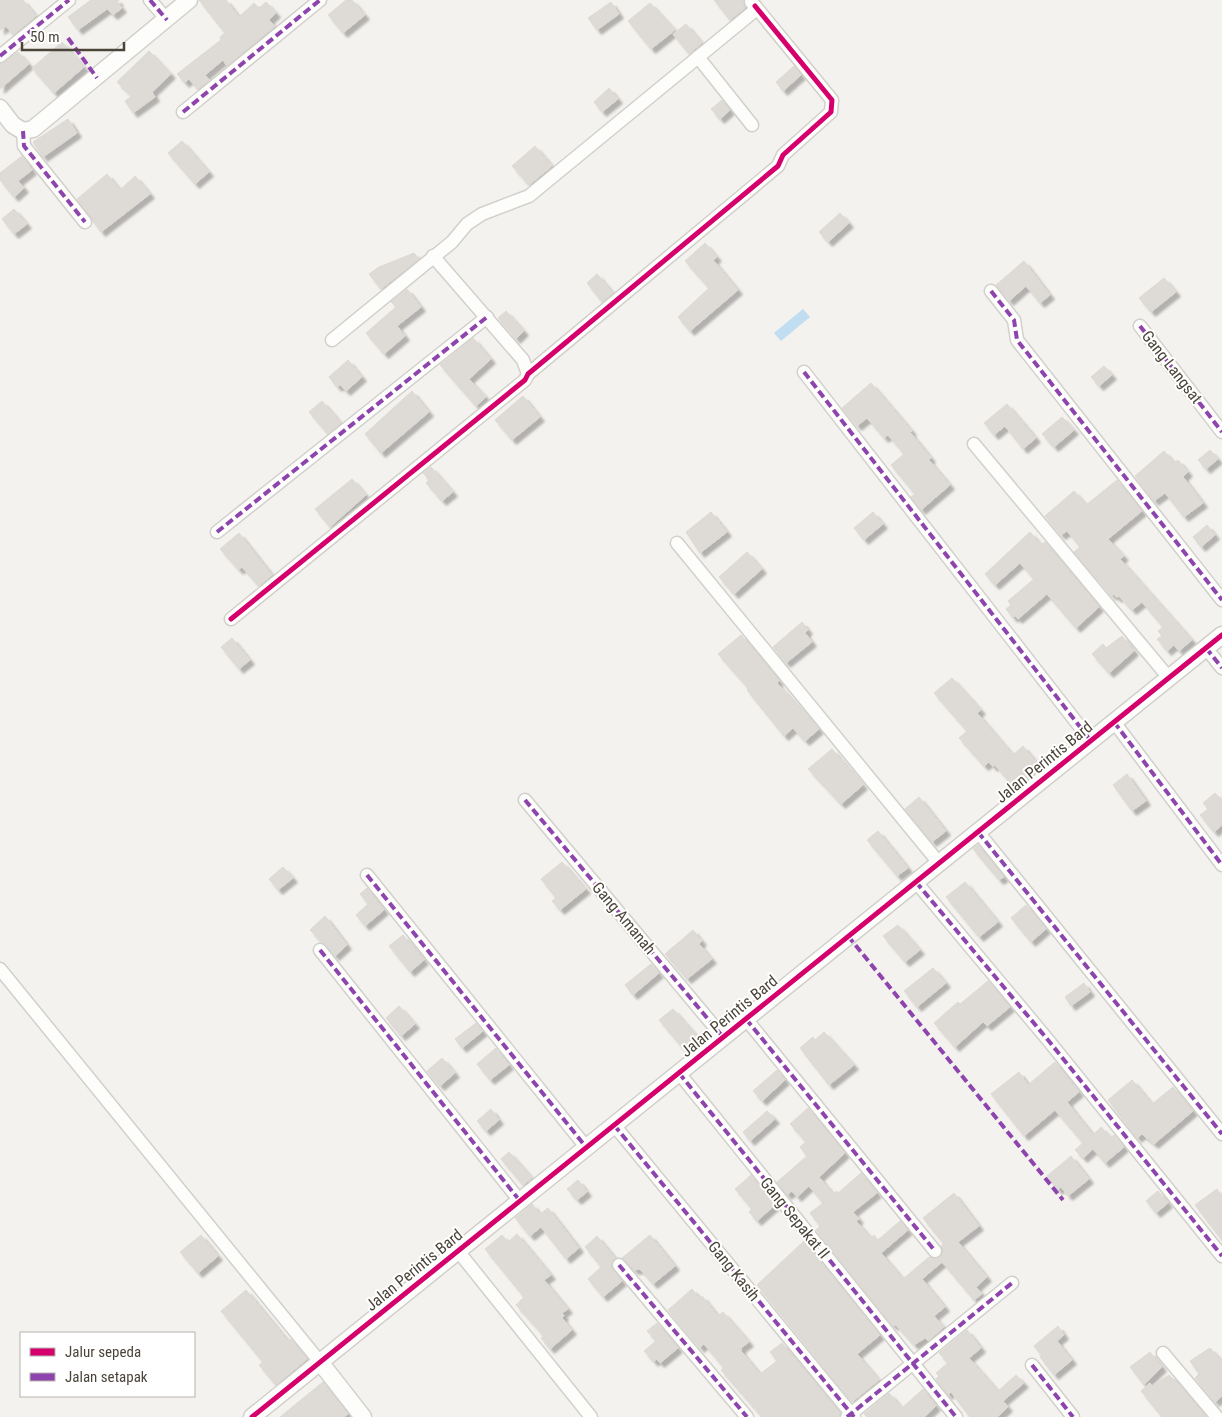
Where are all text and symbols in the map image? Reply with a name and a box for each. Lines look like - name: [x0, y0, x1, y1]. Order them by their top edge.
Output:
- scale bar: [22, 20, 125, 52]
- text: 50 m: [30, 28, 60, 46]
- street label: Gang Langsat: [1138, 327, 1206, 407]
- street label: Jalan Perintis Bard: [992, 717, 1096, 807]
- street label: Gang Amanah: [588, 878, 660, 958]
- street label: Jalan Perintis Bard: [677, 971, 781, 1061]
- street label: Gang Sepakat II: [756, 1174, 834, 1262]
- street label: Jalan Perintis Bard: [362, 1225, 466, 1315]
- street label: Gang Kasih: [704, 1237, 764, 1305]
- legend: [20, 1332, 195, 1397]
- text: Jalur sepeda: [65, 1343, 141, 1361]
- text: Jalan setapak: [65, 1368, 148, 1386]

